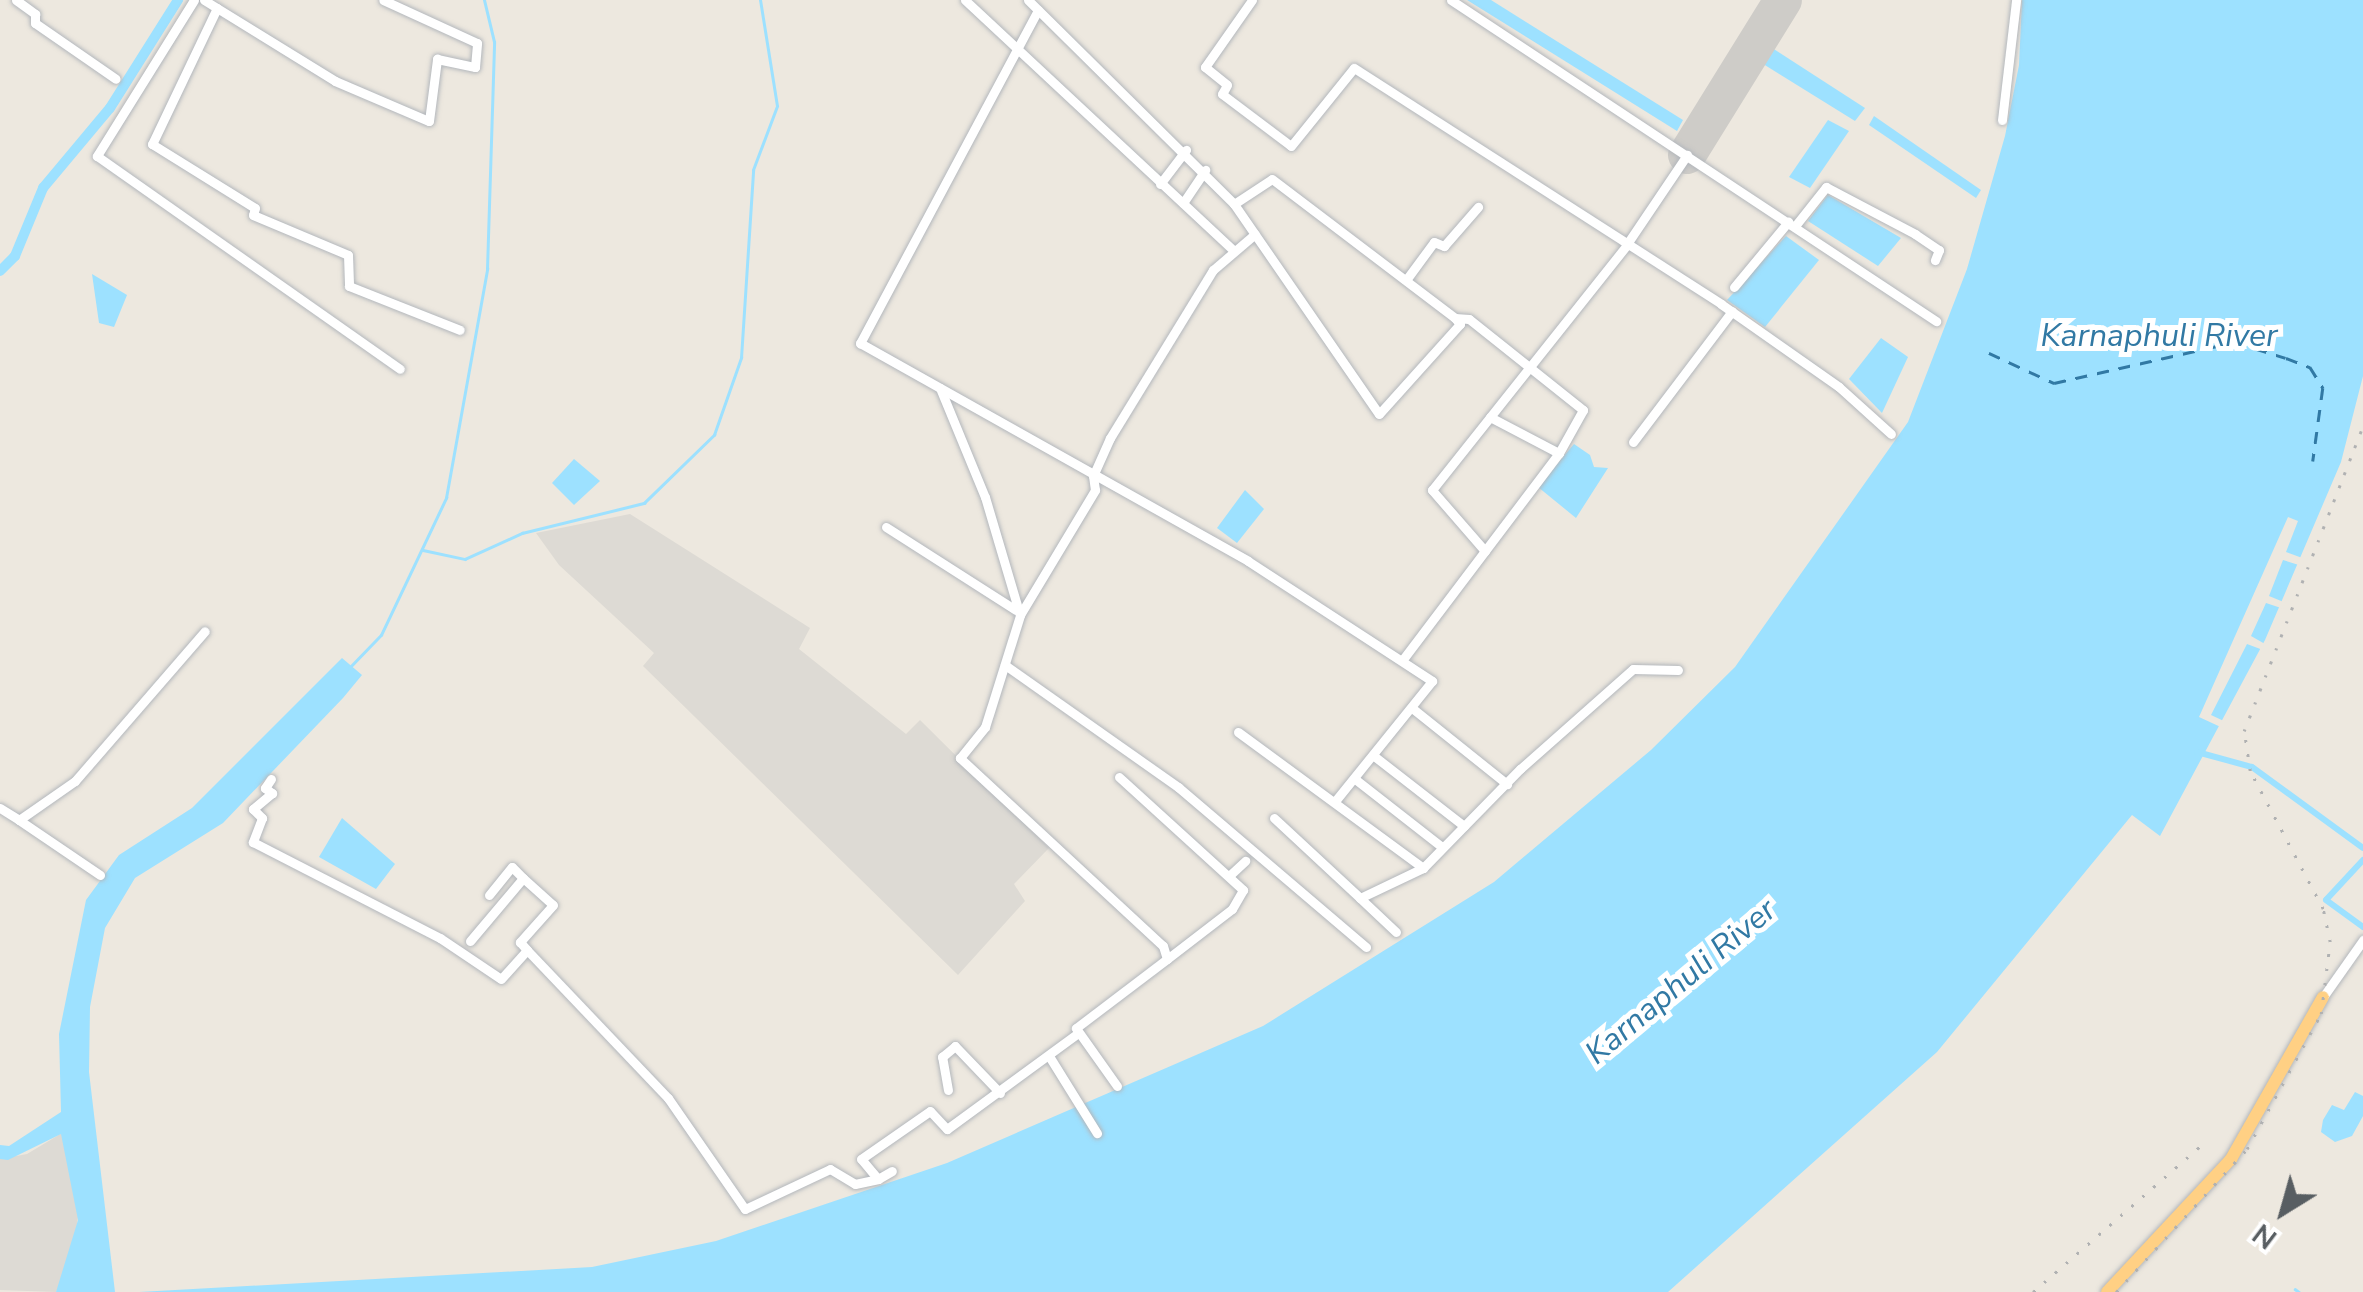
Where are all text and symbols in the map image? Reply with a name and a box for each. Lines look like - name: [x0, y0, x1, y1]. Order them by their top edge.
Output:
- water label: Karnaphuli River: [2040, 317, 2278, 355]
- water label: Karnaphuli River: [1578, 891, 1784, 1073]
- north arrow: [2233, 1162, 2333, 1262]
- text: N: [2245, 1214, 2285, 1257]

